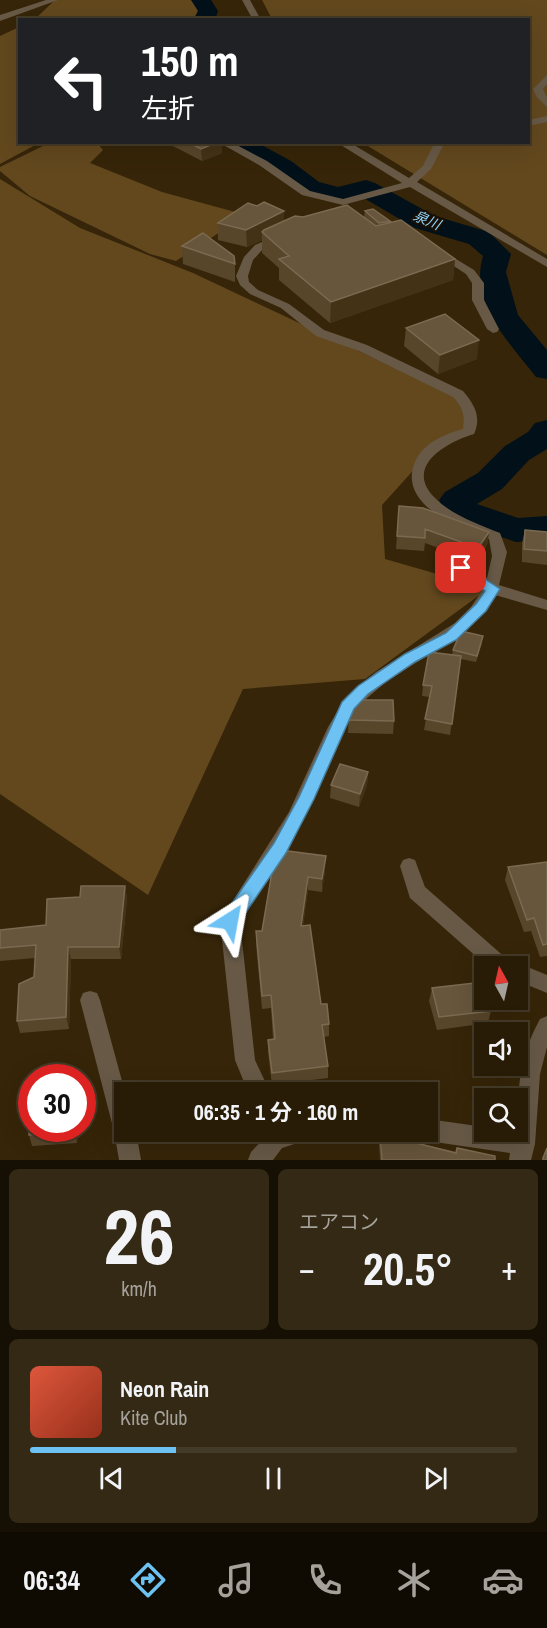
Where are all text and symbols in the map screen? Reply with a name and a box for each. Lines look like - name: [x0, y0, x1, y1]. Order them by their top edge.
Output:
- text: 150 m: [141, 33, 239, 89]
- icon: left: [42, 42, 120, 120]
- text: 左折: [141, 90, 195, 126]
- water label: 泉川: [411, 206, 445, 235]
- pin: [435, 542, 486, 593]
- icon: arrive: [444, 551, 477, 584]
- position arrow: [198, 889, 262, 953]
- north arrow: [474, 956, 528, 1010]
- map controls: [474, 956, 528, 1142]
- button: sound: [474, 1022, 528, 1076]
- speed limit sign: 30: [18, 1064, 96, 1142]
- button: search: [474, 1088, 528, 1142]
- text: 06:35 · 1 分 · 160 m: [194, 1097, 358, 1127]
- text: 26: [103, 1183, 175, 1288]
- text: エアコン: [299, 1208, 379, 1235]
- text: 20.5°: [363, 1238, 453, 1299]
- text: −: [299, 1246, 315, 1290]
- text: +: [501, 1246, 517, 1290]
- text: km/h: [121, 1275, 157, 1302]
- text: Neon Rain: [120, 1374, 209, 1404]
- text: Kite Club: [120, 1404, 187, 1431]
- icon: previous: [95, 1462, 128, 1495]
- icon: pause: [257, 1462, 290, 1495]
- icon: next: [419, 1462, 452, 1495]
- icon: directions: [127, 1559, 169, 1601]
- icon: music: [215, 1559, 257, 1601]
- icon: phone: [304, 1559, 346, 1601]
- icon: climate: [393, 1559, 435, 1601]
- icon: car: [482, 1559, 524, 1601]
- text: 06:34: [23, 1562, 80, 1598]

